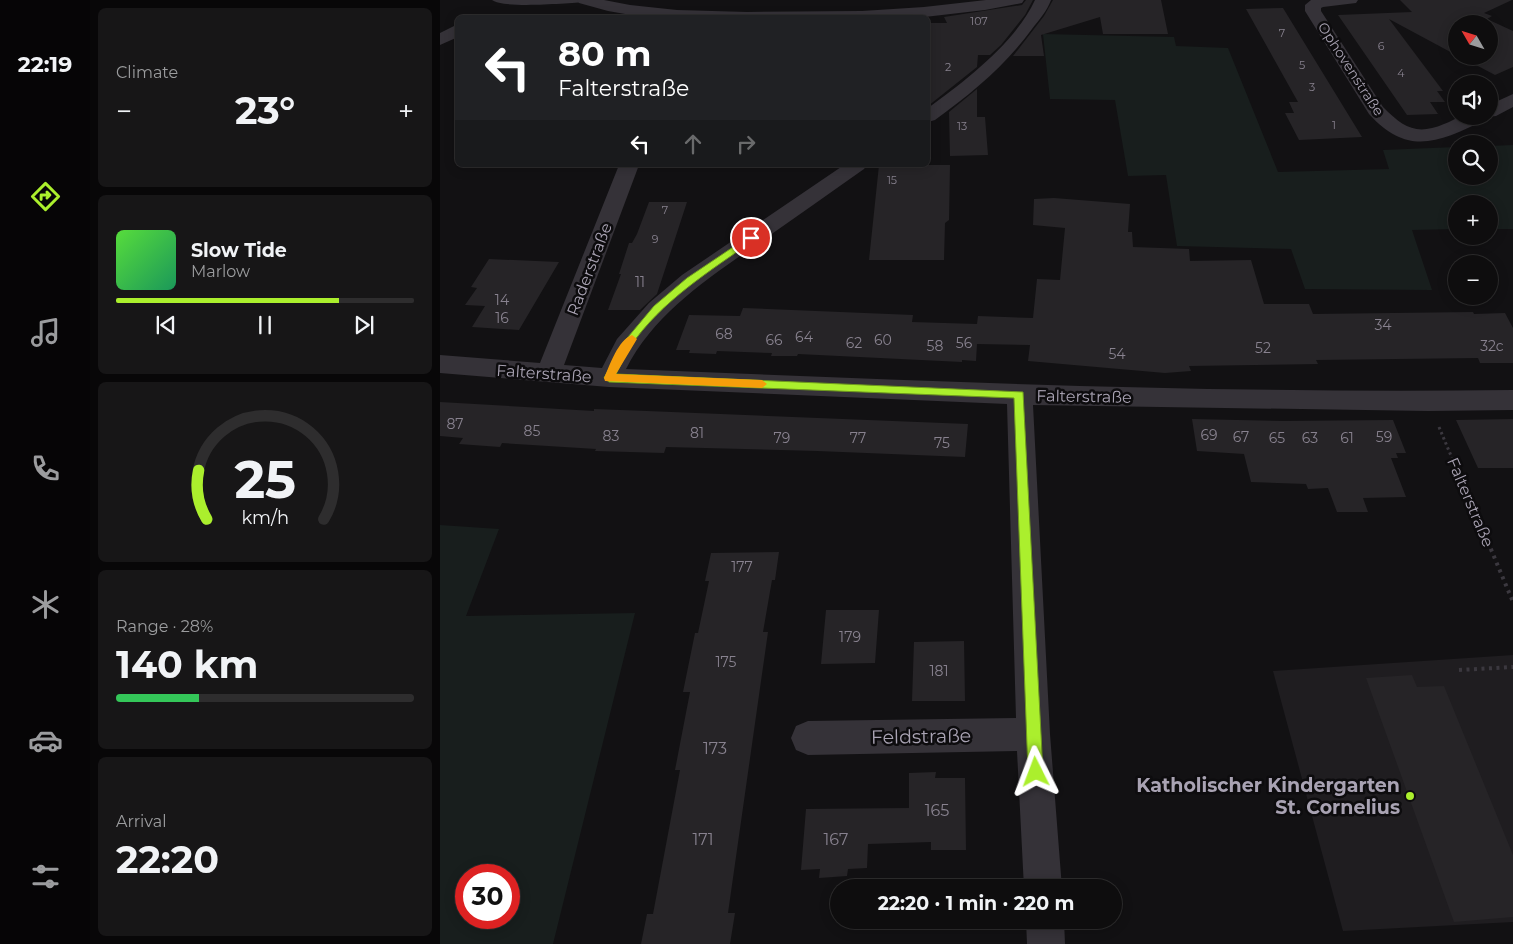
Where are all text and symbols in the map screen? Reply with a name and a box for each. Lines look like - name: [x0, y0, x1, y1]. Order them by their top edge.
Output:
- house number: 107: [970, 14, 988, 28]
- north arrow: [1448, 15, 1498, 65]
- map controls: [1448, 15, 1498, 305]
- street label: Ophovenstraße: [1314, 19, 1388, 119]
- house number: 7: [1279, 26, 1285, 40]
- text: 80 m: [558, 32, 652, 75]
- icon: left: [475, 35, 540, 100]
- house number: 6: [1378, 39, 1385, 53]
- text: 22:19: [18, 51, 72, 78]
- house number: 5: [1299, 58, 1305, 72]
- house number: 2: [945, 60, 951, 74]
- text: Climate: [116, 63, 178, 82]
- house number: 4: [1397, 66, 1405, 80]
- text: Falterstraße: [558, 75, 689, 102]
- button: sound: [1448, 75, 1498, 125]
- house number: 3: [1309, 80, 1315, 94]
- text: 23°: [235, 87, 295, 134]
- text: −: [116, 94, 132, 128]
- text: +: [398, 94, 414, 128]
- house number: 1: [1332, 118, 1336, 132]
- house number: 13: [957, 119, 967, 133]
- icon: left: [626, 130, 654, 158]
- icon: ahead: [679, 130, 707, 158]
- icon: right: [732, 130, 760, 158]
- button: search: [1448, 135, 1498, 185]
- house number: 15: [887, 173, 897, 187]
- icon: directions: [28, 179, 63, 214]
- button: +: [1448, 195, 1498, 245]
- house number: 7: [662, 203, 668, 217]
- pin: [730, 217, 772, 259]
- street label: Raderstraße: [563, 220, 616, 318]
- icon: arrive: [737, 224, 765, 252]
- house number: 9: [652, 232, 659, 246]
- text: Slow Tide: [191, 239, 287, 262]
- button: −: [1448, 255, 1498, 305]
- text: Marlow: [191, 262, 250, 281]
- house number: 11: [635, 273, 645, 291]
- house number: 14: [495, 291, 510, 309]
- house number: 16: [495, 309, 509, 327]
- icon: previous: [152, 311, 180, 339]
- icon: pause: [251, 311, 279, 339]
- icon: next: [350, 311, 378, 339]
- icon: music: [28, 315, 63, 350]
- house number: 34: [1374, 316, 1392, 334]
- house number: 68: [715, 325, 733, 343]
- house number: 64: [795, 328, 814, 346]
- house number: 66: [765, 331, 783, 349]
- house number: 60: [874, 331, 892, 349]
- house number: 62: [846, 334, 862, 352]
- house number: 56: [956, 334, 973, 352]
- house number: 58: [927, 337, 943, 355]
- house number: 32c: [1480, 337, 1504, 355]
- house number: 52: [1255, 339, 1271, 357]
- house number: 54: [1108, 345, 1126, 363]
- street label: Falterstraße: [496, 361, 592, 386]
- street label: Falterstraße: [1036, 386, 1132, 407]
- house number: 87: [446, 415, 464, 433]
- house number: 85: [524, 422, 541, 440]
- house number: 81: [690, 424, 704, 442]
- house number: 69: [1200, 426, 1218, 444]
- house number: 83: [603, 427, 620, 445]
- house number: 67: [1233, 428, 1249, 446]
- house number: 59: [1376, 428, 1392, 446]
- house number: 79: [774, 429, 790, 447]
- house number: 77: [850, 429, 866, 447]
- house number: 65: [1269, 429, 1285, 447]
- house number: 63: [1302, 429, 1318, 447]
- house number: 61: [1340, 429, 1354, 447]
- house number: 75: [934, 434, 950, 452]
- text: 25: [234, 448, 296, 511]
- icon: phone: [28, 451, 63, 486]
- street label: Falterstraße: [1443, 455, 1498, 550]
- text: km/h: [241, 507, 289, 528]
- house number: 177: [731, 558, 753, 576]
- icon: climate: [28, 587, 63, 622]
- text: Range · 28%: [116, 617, 213, 636]
- house number: 179: [839, 628, 861, 646]
- text: 140 km: [116, 641, 258, 688]
- house number: 175: [716, 653, 737, 671]
- house number: 181: [929, 662, 949, 680]
- icon: car: [28, 723, 63, 758]
- street label: Feldstraße: [871, 724, 971, 749]
- house number: 173: [703, 739, 727, 758]
- position arrow: [1009, 745, 1061, 797]
- place label: Katholischer Kindergarten St. Cornelius: [1136, 774, 1400, 819]
- marker: Katholischer Kindergarten St. Cornelius: [1404, 790, 1416, 802]
- house number: 165: [925, 801, 949, 820]
- text: Arrival: [116, 812, 166, 831]
- house number: 171: [692, 830, 714, 849]
- house number: 167: [824, 830, 848, 849]
- text: 22:20: [116, 836, 219, 883]
- icon: filters: [28, 859, 63, 894]
- speed limit sign: 30: [455, 864, 520, 929]
- text: 22:20 · 1 min · 220 m: [878, 892, 1074, 915]

